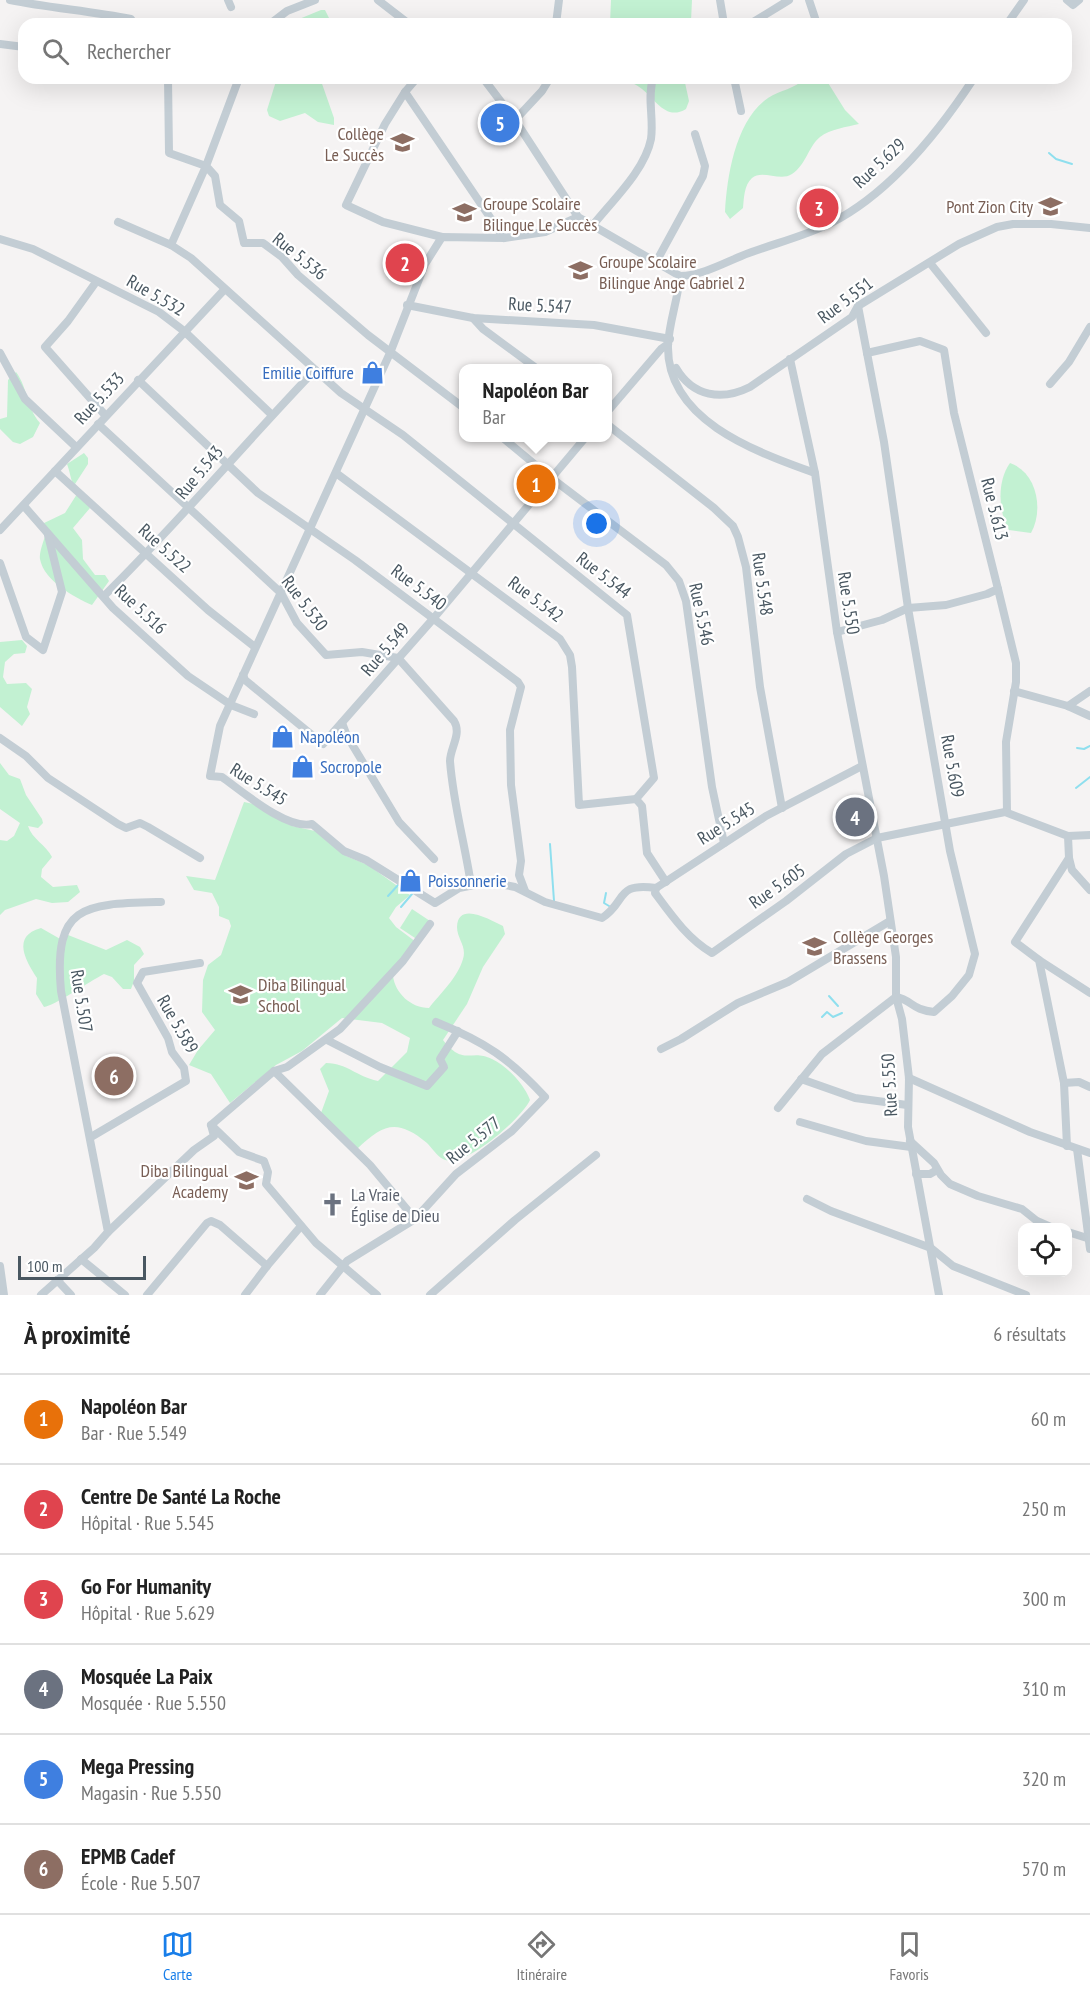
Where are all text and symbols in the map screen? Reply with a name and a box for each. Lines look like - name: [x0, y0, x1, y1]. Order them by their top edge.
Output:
- search box: [18, 18, 1072, 84]
- icon: search: [39, 35, 72, 68]
- text: Rechercher: [87, 37, 171, 65]
- pin: 5: [480, 100, 520, 146]
- place label: Collège Le Succès: [325, 122, 384, 166]
- school or university icon: Collège Le Succès: [389, 130, 415, 156]
- street label: Rue 5.629: [848, 133, 910, 193]
- pin: 3: [800, 186, 838, 230]
- place label: Groupe Scolaire Bilingue Le Succès: [483, 192, 597, 236]
- school or university icon: Pont Zion City: [1038, 193, 1064, 219]
- place label: Pont Zion City: [946, 195, 1033, 218]
- school or university icon: Groupe Scolaire Bilingue Le Succès: [452, 200, 478, 226]
- street label: Rue 5.536: [268, 227, 332, 285]
- pin: 2: [386, 240, 424, 286]
- place label: Groupe Scolaire Bilingue Ange Gabriel 2: [599, 250, 745, 294]
- school or university icon: Groupe Scolaire Bilingue Ange Gabriel 2: [568, 258, 594, 284]
- street label: Rue 5.532: [123, 269, 189, 321]
- street label: Rue 5.551: [813, 272, 877, 328]
- street label: Rue 5.547: [508, 292, 572, 318]
- shop icon: Emilie Coiffure: [359, 359, 385, 385]
- place label: Emilie Coiffure: [262, 361, 354, 384]
- popup: [459, 364, 612, 442]
- street label: Rue 5.533: [69, 367, 129, 429]
- text: Napoléon Bar: [483, 376, 588, 404]
- text: Bar: [483, 404, 505, 430]
- street label: Rue 5.543: [170, 440, 228, 504]
- pin: 1: [516, 462, 556, 506]
- street label: Rue 5.613: [976, 476, 1014, 542]
- your location: [582, 509, 611, 538]
- street label: Rue 5.522: [134, 518, 196, 578]
- street label: Rue 5.544: [572, 546, 636, 604]
- street label: Rue 5.548: [747, 551, 779, 617]
- street label: Rue 5.540: [387, 559, 451, 615]
- street label: Rue 5.550: [833, 570, 865, 636]
- street label: Rue 5.530: [277, 571, 333, 635]
- street label: Rue 5.542: [504, 571, 568, 627]
- street label: Rue 5.516: [110, 579, 172, 639]
- street label: Rue 5.546: [684, 581, 720, 647]
- street label: Rue 5.549: [356, 618, 414, 680]
- shop icon: Napoléon: [269, 723, 295, 749]
- place label: Napoléon: [300, 725, 360, 748]
- street label: Rue 5.609: [936, 733, 970, 799]
- shop icon: Socropole: [289, 753, 315, 779]
- place label: Socropole: [320, 755, 382, 778]
- street label: Rue 5.545: [226, 757, 292, 811]
- pin: 4: [836, 794, 874, 840]
- street label: Rue 5.545: [693, 796, 759, 850]
- street label: Rue 5.605: [744, 858, 810, 914]
- shop icon: Poissonnerie: [397, 867, 423, 893]
- place label: Poissonnerie: [428, 869, 507, 892]
- place label: Collège Georges Brassens: [833, 925, 933, 969]
- school or university icon: Collège Georges Brassens: [802, 933, 828, 959]
- street label: Rue 5.507: [66, 968, 98, 1034]
- place label: Diba Bilingual School: [258, 973, 346, 1017]
- school or university icon: Diba Bilingual School: [227, 981, 253, 1007]
- street label: Rue 5.589: [152, 991, 204, 1057]
- street label: Rue 5.550: [876, 1053, 902, 1117]
- pin: 6: [94, 1054, 134, 1098]
- street label: Rue 5.577: [441, 1111, 505, 1169]
- place label: Diba Bilingual Academy: [140, 1159, 229, 1203]
- school or university icon: Diba Bilingual Academy: [233, 1167, 259, 1193]
- place label: La Vraie Église de Dieu: [351, 1183, 440, 1227]
- church icon: La Vraie Église de Dieu: [320, 1191, 346, 1217]
- map controls: [1018, 1223, 1072, 1277]
- button: locate: [1018, 1223, 1072, 1277]
- scale bar: [18, 1253, 146, 1280]
- text: 100 m: [27, 1256, 62, 1276]
- text: À proximité: [24, 1318, 131, 1351]
- text: 6 résultats: [993, 1321, 1066, 1347]
- text: Napoléon Bar: [81, 1392, 187, 1420]
- text: 1: [39, 1406, 48, 1432]
- text: 60 m: [1031, 1406, 1066, 1432]
- text: Bar · Rue 5.549: [81, 1420, 187, 1446]
- text: Centre De Santé La Roche: [81, 1482, 281, 1510]
- text: 2: [39, 1496, 48, 1522]
- text: 250 m: [1022, 1496, 1066, 1522]
- text: Hôpital · Rue 5.545: [81, 1510, 215, 1536]
- text: Go For Humanity: [81, 1572, 211, 1600]
- text: 3: [39, 1586, 48, 1612]
- text: 300 m: [1022, 1586, 1066, 1612]
- text: Hôpital · Rue 5.629: [81, 1600, 215, 1626]
- text: Mosquée La Paix: [81, 1662, 213, 1690]
- text: 4: [39, 1676, 48, 1702]
- text: 310 m: [1022, 1676, 1066, 1702]
- text: Mosquée · Rue 5.550: [81, 1690, 226, 1716]
- text: Mega Pressing: [81, 1752, 194, 1780]
- text: 5: [39, 1766, 48, 1792]
- text: 320 m: [1022, 1766, 1066, 1792]
- text: Magasin · Rue 5.550: [81, 1780, 221, 1806]
- text: EPMB Cadef: [81, 1842, 175, 1870]
- text: 6: [39, 1856, 48, 1882]
- text: 570 m: [1022, 1856, 1066, 1882]
- text: École · Rue 5.507: [81, 1870, 201, 1896]
- tab: Carte: [161, 1928, 194, 1984]
- tab: Itinéraire: [517, 1928, 567, 1984]
- tab: Favoris: [889, 1928, 929, 1984]

